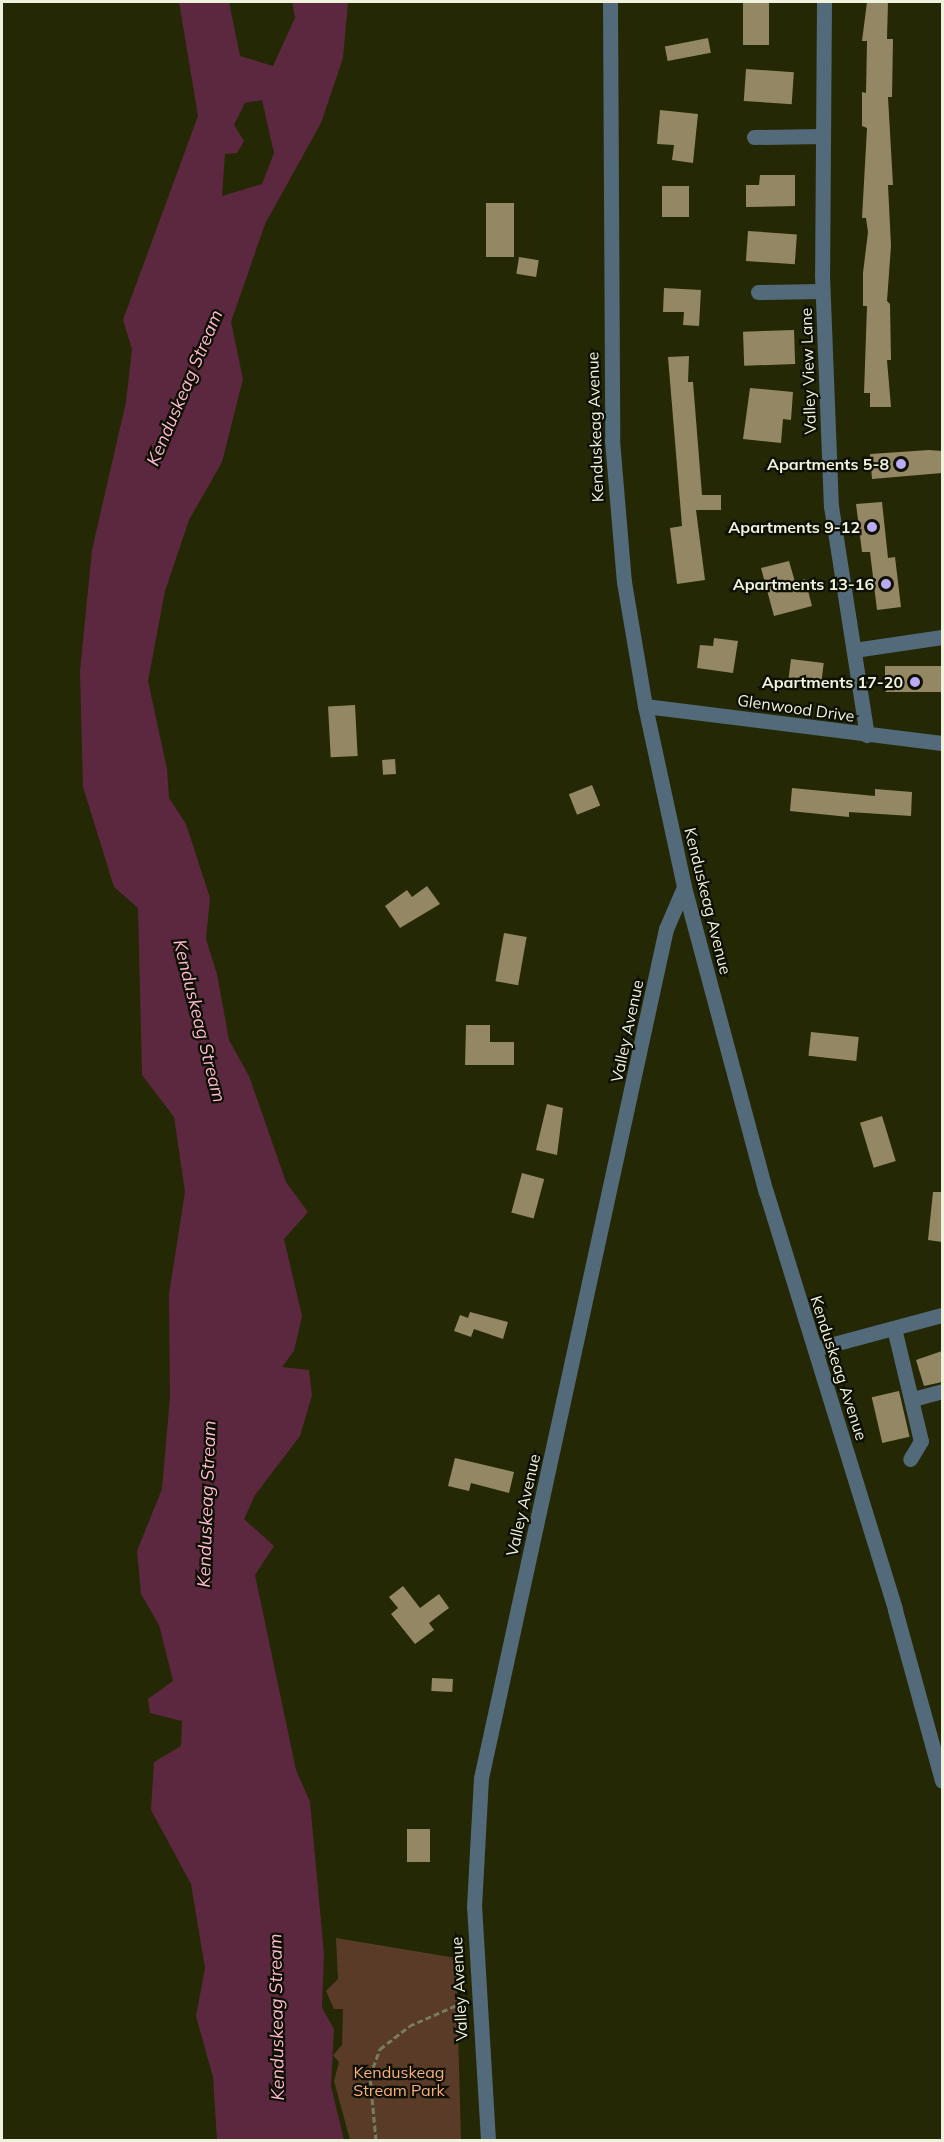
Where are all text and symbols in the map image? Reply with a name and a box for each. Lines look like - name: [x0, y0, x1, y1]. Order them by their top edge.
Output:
- water label: Kenduskeag Stream: [142, 307, 228, 469]
- street label: Valley View Lane: [796, 307, 820, 435]
- street label: Kenduskeag Avenue: [583, 351, 607, 503]
- place label: Apartments 5-8: [767, 454, 889, 474]
- marker: Apartments 5-8: [894, 457, 908, 471]
- place label: Apartments 9-12: [728, 517, 860, 537]
- marker: Apartments 9-12: [865, 520, 879, 534]
- place label: Apartments 13-16: [733, 574, 874, 594]
- marker: Apartments 13-16: [879, 577, 893, 591]
- place label: Apartments 17-20: [762, 672, 903, 692]
- marker: Apartments 17-20: [908, 675, 922, 689]
- street label: Glenwood Drive: [736, 690, 856, 726]
- street label: Kenduskeag Avenue: [680, 826, 736, 976]
- water label: Kenduskeag Stream: [168, 937, 230, 1105]
- street label: Valley Avenue: [607, 978, 647, 1084]
- street label: Kenduskeag Avenue: [807, 1293, 871, 1443]
- water label: Kenduskeag Stream: [193, 1420, 221, 1588]
- street label: Valley Avenue: [502, 1452, 544, 1558]
- water label: Kenduskeag Stream: [265, 1933, 289, 2101]
- street label: Valley Avenue: [447, 1936, 471, 2042]
- park label: Kenduskeag Stream Park: [353, 2062, 445, 2100]

